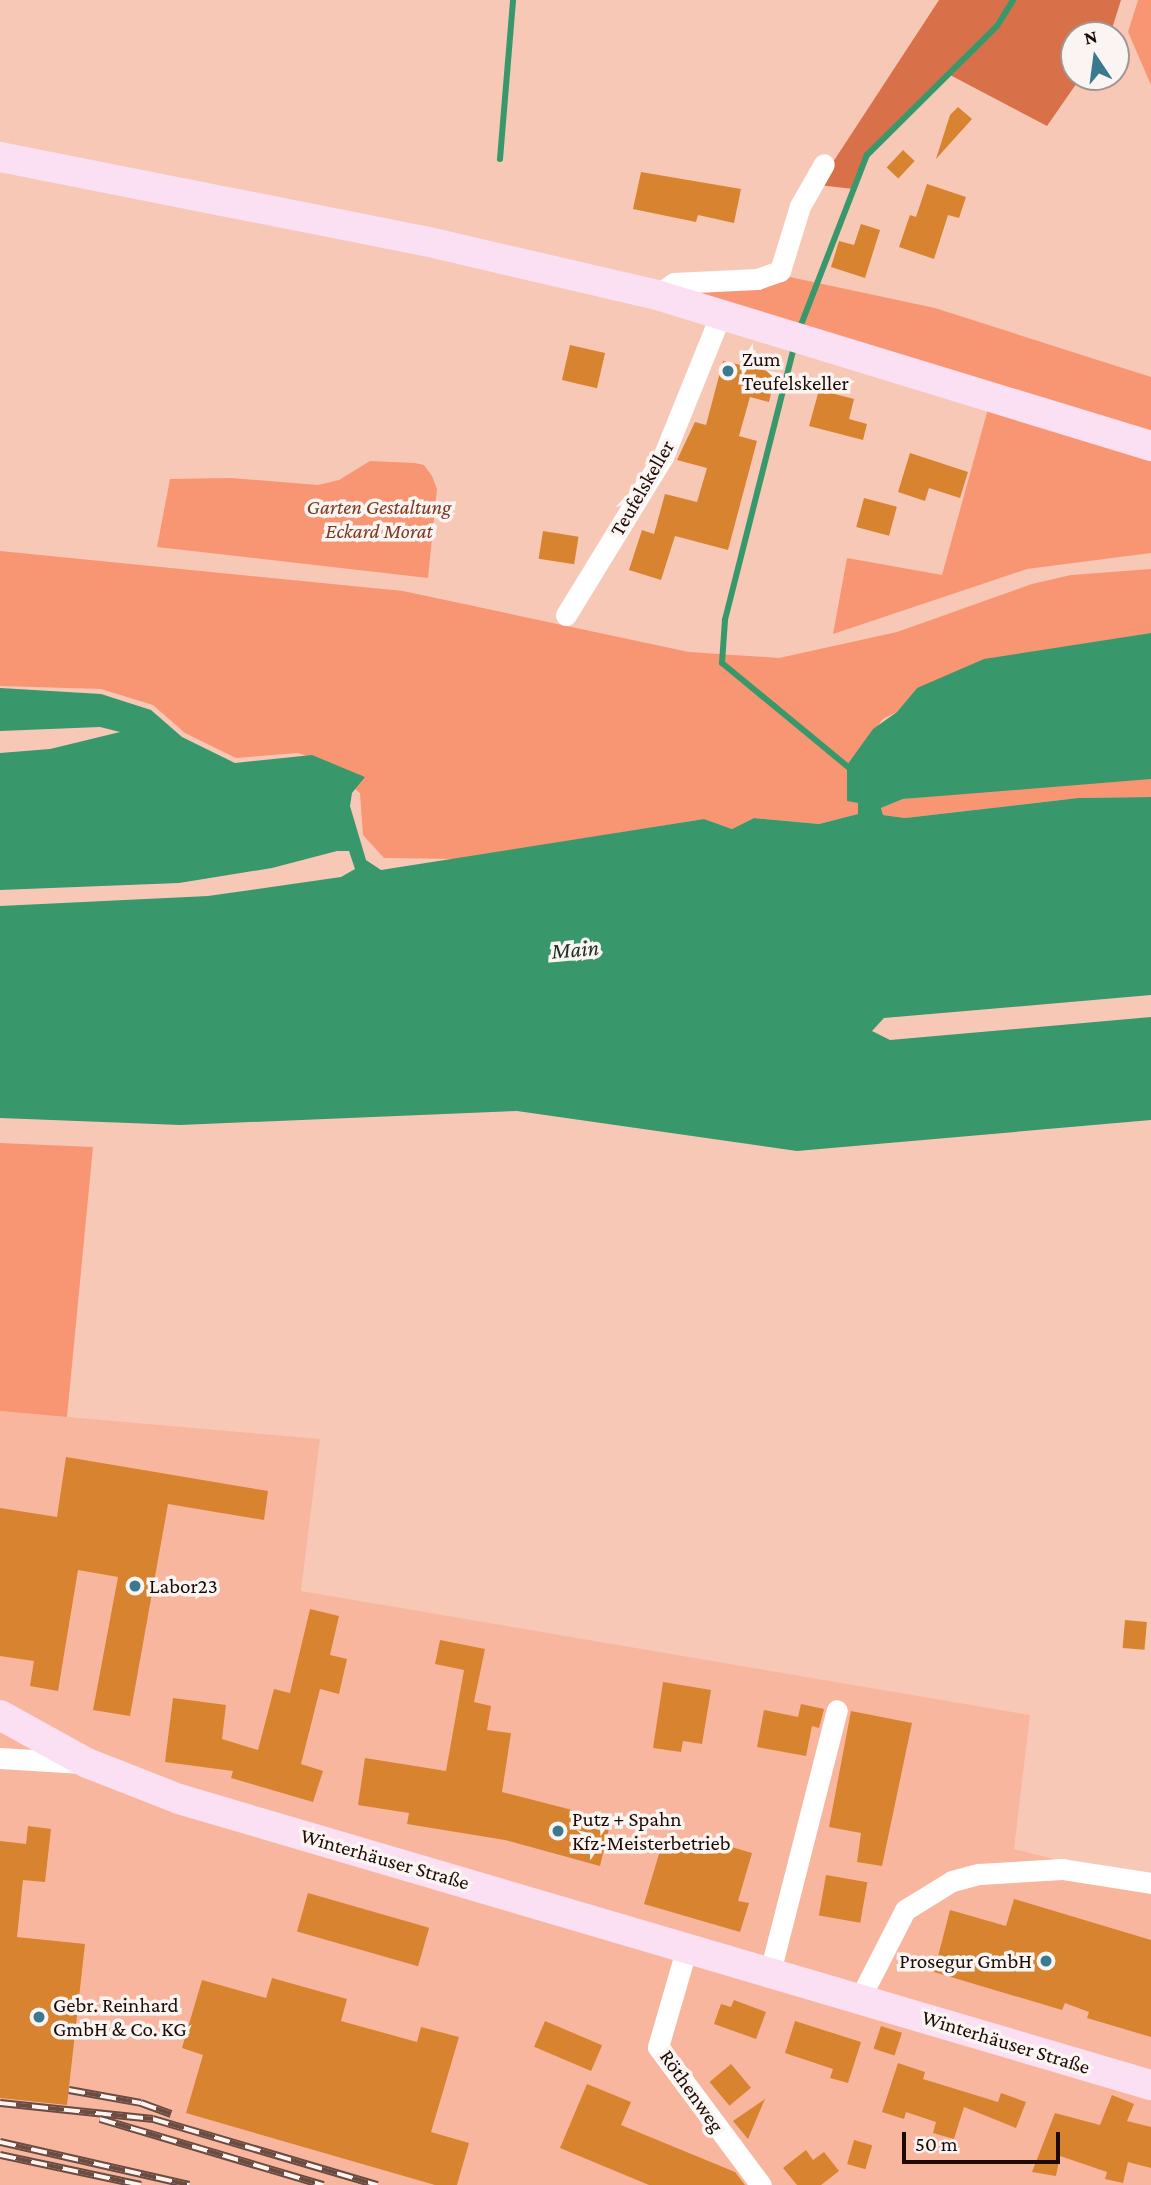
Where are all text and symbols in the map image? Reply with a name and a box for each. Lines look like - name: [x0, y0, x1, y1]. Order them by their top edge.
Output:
- north arrow: [1060, 21, 1130, 91]
- text: N: [1082, 25, 1099, 49]
- place label: Zum Teufelskeller: [742, 346, 849, 396]
- marker: Zum Teufelskeller: [720, 363, 736, 379]
- street label: Teufelskeller: [604, 435, 680, 541]
- park label: Garten Gestaltung Eckard Morat: [307, 494, 451, 544]
- water label: Main: [550, 933, 600, 965]
- place label: Labor23: [149, 1573, 218, 1599]
- marker: Labor23: [127, 1578, 143, 1594]
- place label: Putz + Spahn Kfz-Meisterbetrieb: [572, 1806, 730, 1856]
- street label: Winterhäuser Straße: [298, 1823, 472, 1895]
- marker: Putz + Spahn Kfz-Meisterbetrieb: [550, 1823, 566, 1839]
- place label: Prosegur GmbH: [899, 1948, 1032, 1974]
- marker: Prosegur GmbH: [1038, 1953, 1054, 1969]
- place label: Gebr. Reinhard GmbH & Co. KG: [53, 1992, 187, 2042]
- street label: Winterhäuser Straße: [919, 2004, 1093, 2080]
- marker: Gebr. Reinhard GmbH & Co. KG: [31, 2009, 47, 2025]
- street label: Röthenweg: [654, 2045, 730, 2137]
- scale bar: [906, 2118, 1064, 2162]
- text: 50 m: [915, 2132, 958, 2156]

